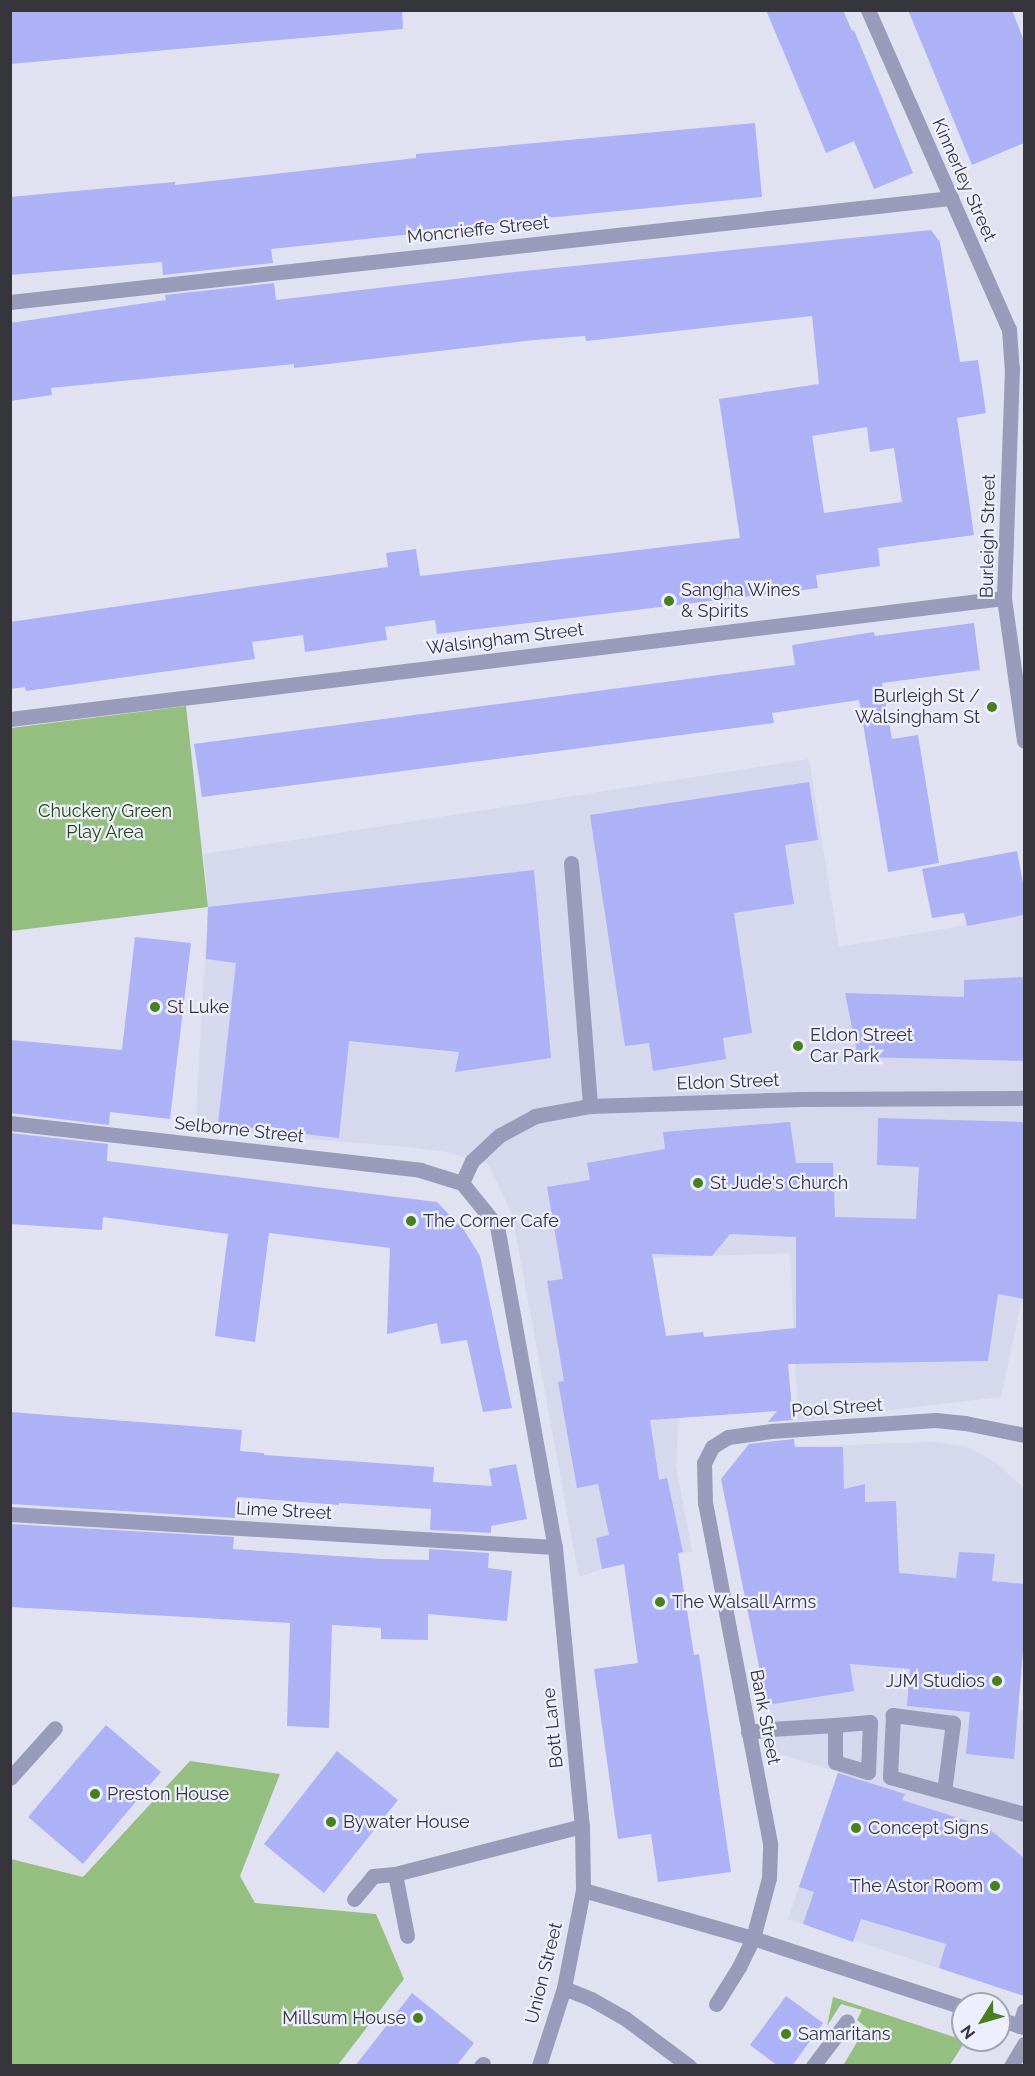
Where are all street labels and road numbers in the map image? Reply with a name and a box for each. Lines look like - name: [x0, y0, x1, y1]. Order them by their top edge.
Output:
- street label: Kinnerley Street: [927, 115, 1001, 245]
- street label: Moncrieffe Street: [406, 212, 550, 248]
- street label: Burleigh Street: [976, 474, 1000, 598]
- street label: Walsingham Street: [425, 619, 585, 659]
- street label: Eldon Street: [676, 1069, 780, 1095]
- street label: Selborne Street: [173, 1112, 305, 1148]
- street label: Pool Street: [790, 1394, 884, 1422]
- street label: Lime Street: [235, 1498, 333, 1524]
- street label: Bank Street: [745, 1668, 785, 1766]
- street label: Bott Lane: [538, 1687, 568, 1769]
- street label: Union Street: [521, 1920, 567, 2026]

